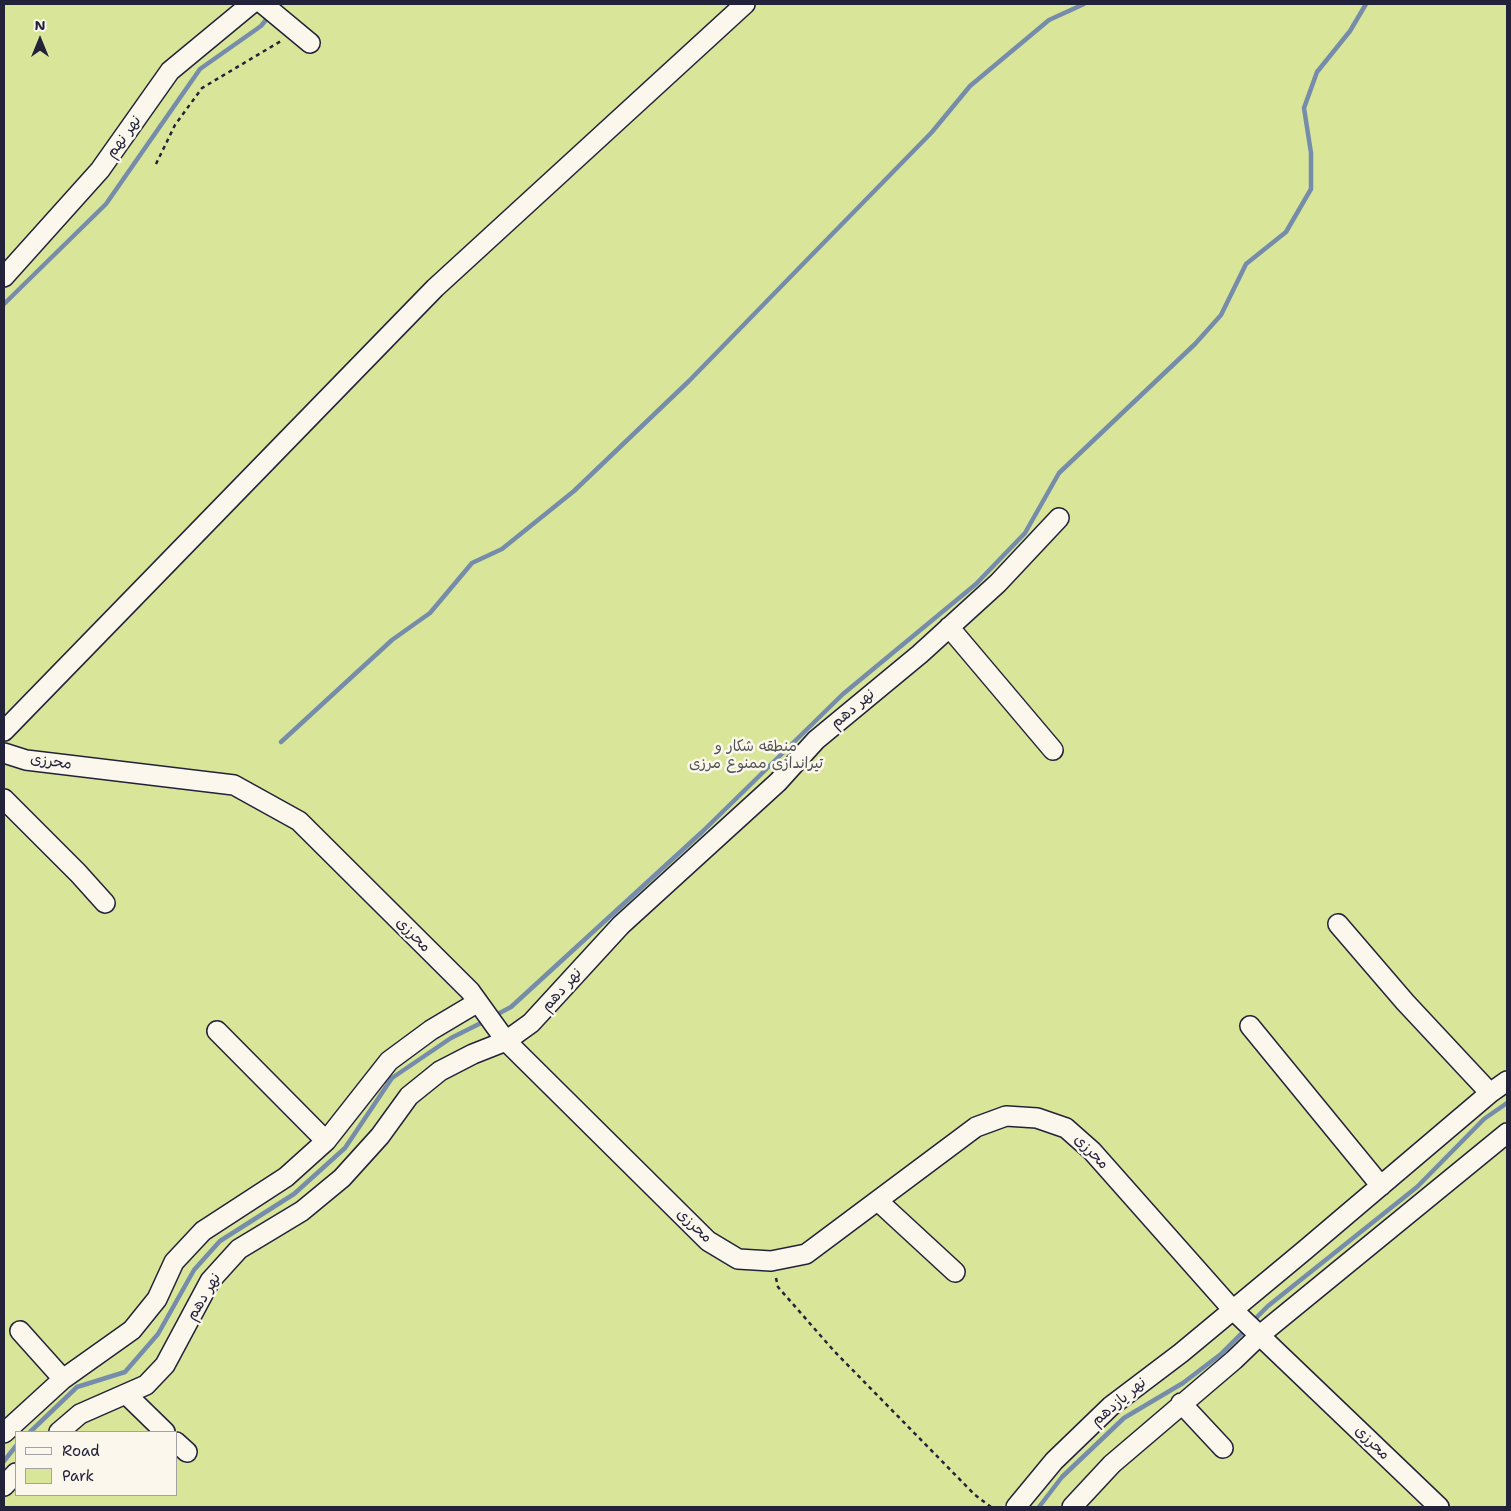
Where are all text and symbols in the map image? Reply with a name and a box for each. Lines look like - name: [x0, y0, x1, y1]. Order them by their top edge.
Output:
- north arrow: [15, 15, 65, 65]
- text: N: [34, 16, 46, 34]
- street label: نهر نهم: [103, 112, 145, 162]
- street label: نهر دهم: [827, 685, 879, 733]
- park label: منطقه شکار و تیراندازی ممنوع مرزی: [689, 738, 823, 773]
- street label: محرزی: [29, 750, 73, 774]
- street label: محرزی: [392, 914, 434, 956]
- street label: نهر دهم: [538, 965, 586, 1015]
- street label: محرزی: [1070, 1131, 1112, 1173]
- street label: محرزی: [673, 1205, 715, 1247]
- street label: نهر دهم: [183, 1270, 225, 1324]
- street label: نهر یازدهم: [1088, 1374, 1150, 1430]
- street label: محرزی: [1351, 1422, 1393, 1464]
- legend: [15, 1431, 178, 1496]
- text: Road: [62, 1441, 100, 1461]
- text: Park: [62, 1466, 94, 1486]

